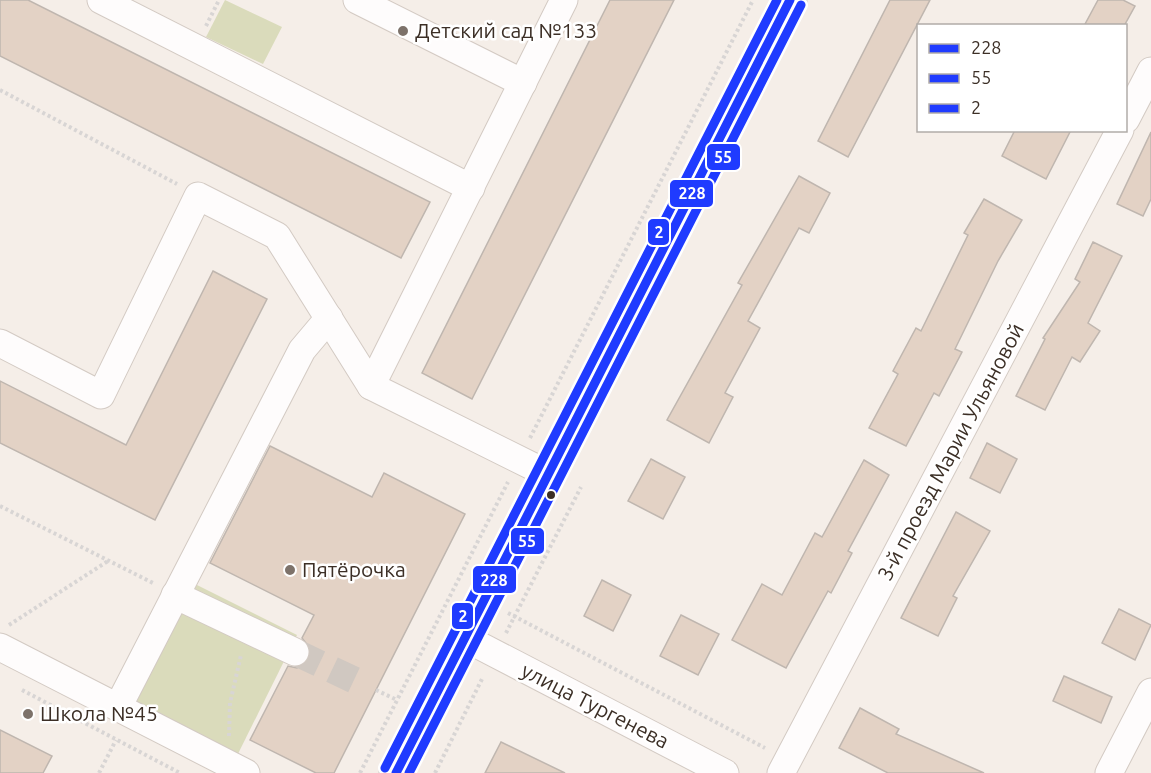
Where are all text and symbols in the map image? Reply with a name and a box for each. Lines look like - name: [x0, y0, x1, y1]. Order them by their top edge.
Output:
- place label: Детский сад №133: [415, 18, 597, 42]
- marker: Детский сад №133: [396, 24, 410, 38]
- legend: [917, 24, 1127, 132]
- text: 228: [971, 37, 1001, 57]
- text: 55: [971, 67, 991, 87]
- text: 2: [971, 97, 981, 117]
- line badge: 55: [706, 143, 741, 171]
- text: 55: [714, 148, 732, 166]
- line badge: 228: [669, 179, 714, 208]
- text: 228: [678, 184, 706, 202]
- line badge: 2: [647, 218, 670, 246]
- text: 2: [654, 223, 664, 241]
- street label: 3-й проезд Марии Ульяновой: [872, 319, 1028, 584]
- unlabelled marker: [545, 489, 557, 501]
- line badge: 55: [510, 527, 545, 555]
- text: 55: [518, 532, 536, 550]
- place label: Пятёрочка: [302, 557, 406, 581]
- marker: Пятёрочка: [283, 563, 297, 577]
- line badge: 228: [472, 565, 517, 594]
- text: 228: [480, 571, 508, 589]
- line badge: 2: [451, 602, 474, 630]
- text: 2: [458, 607, 468, 625]
- street label: улица Тургенева: [518, 658, 673, 753]
- place label: Школа №45: [40, 701, 158, 725]
- marker: Школа №45: [21, 707, 35, 721]

